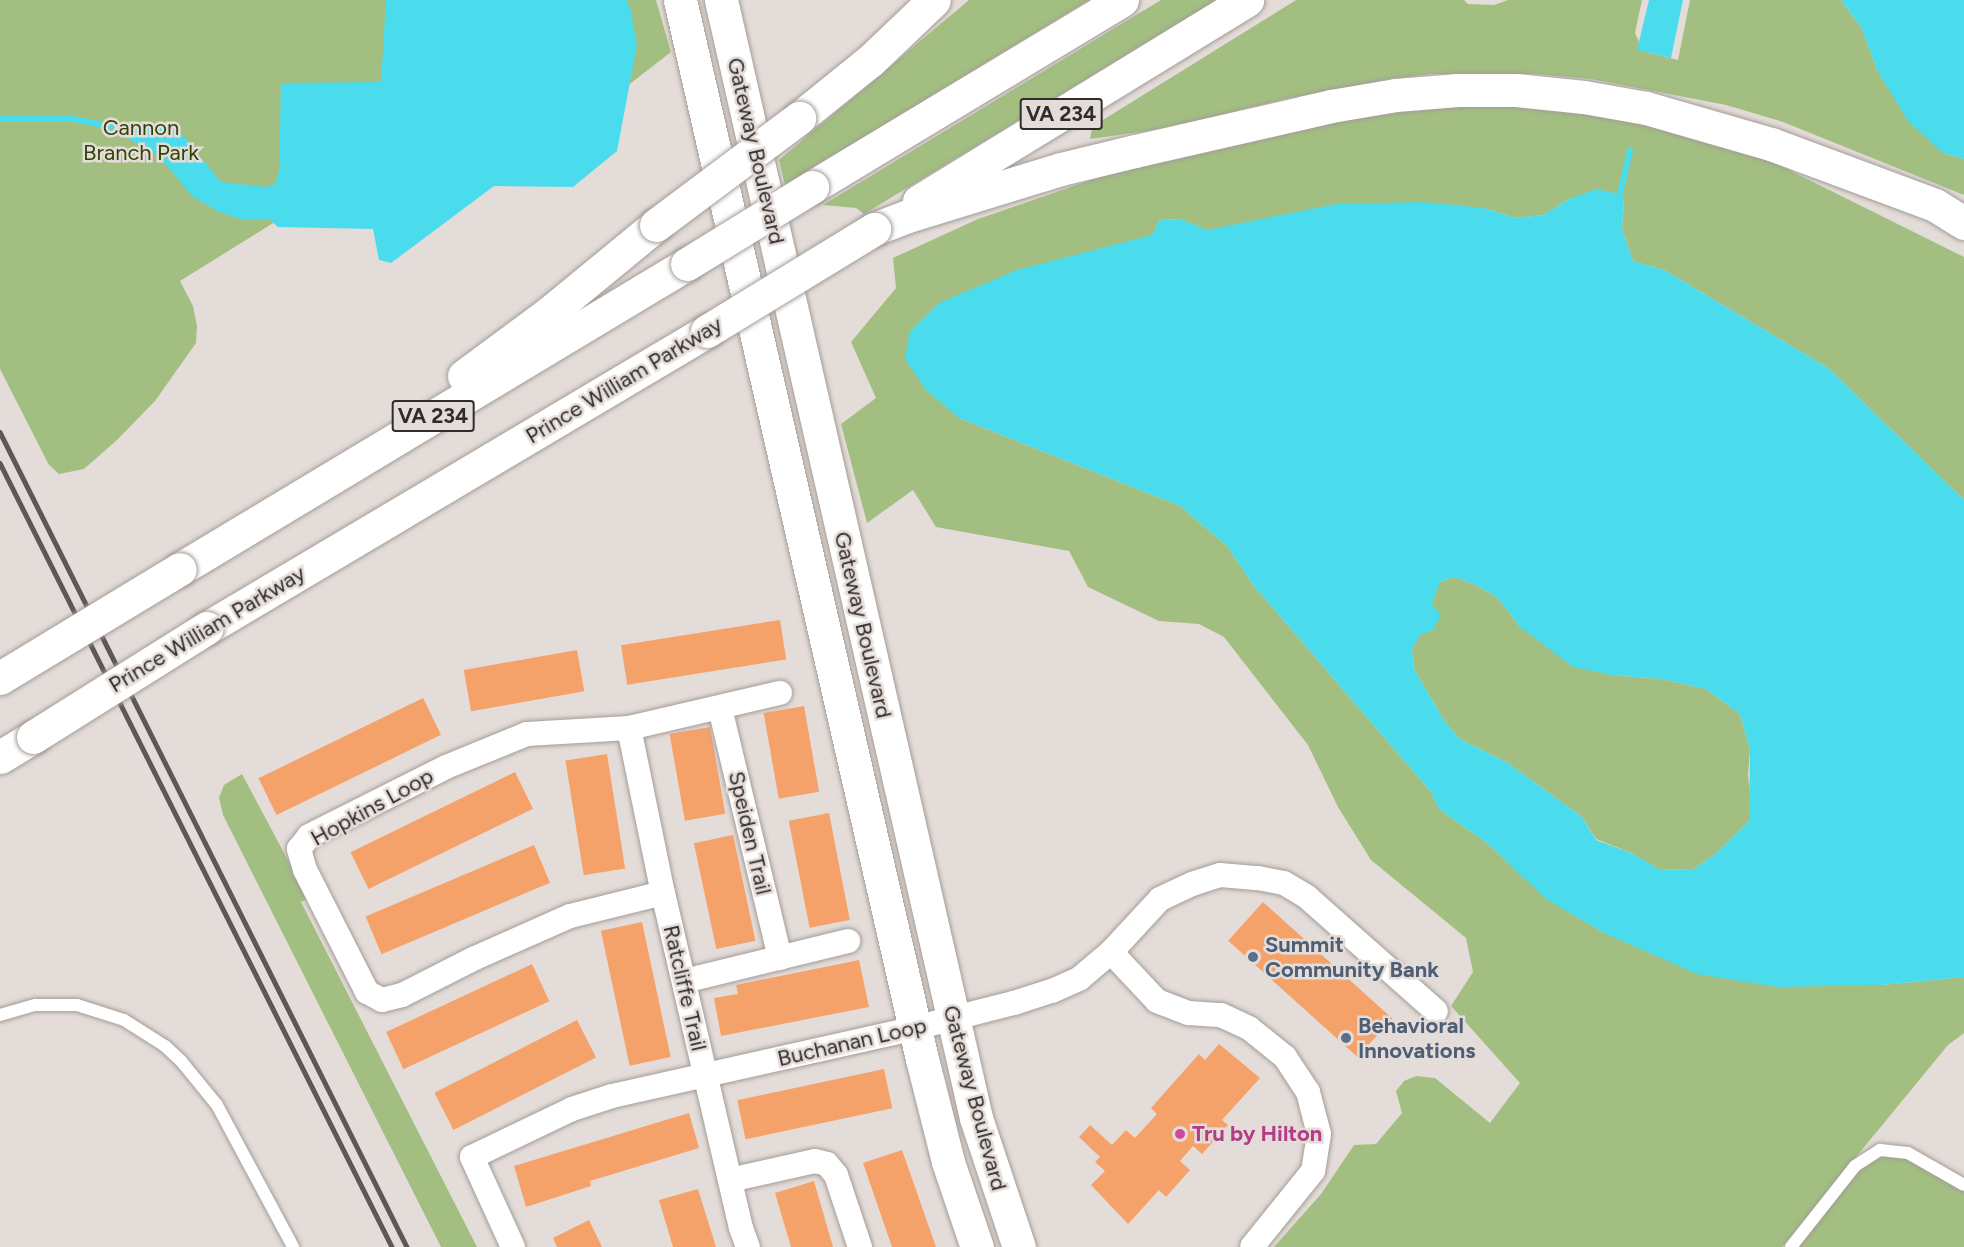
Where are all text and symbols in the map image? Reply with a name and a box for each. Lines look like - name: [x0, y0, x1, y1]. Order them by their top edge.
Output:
- street label: Gateway Boulevard: [722, 55, 790, 247]
- road number: VA 234: [1019, 96, 1103, 132]
- park label: Cannon Branch Park: [83, 114, 199, 166]
- street label: Prince William Parkway: [521, 311, 727, 449]
- road number: VA 234: [391, 398, 475, 434]
- street label: Gateway Boulevard: [829, 529, 897, 721]
- street label: Prince William Parkway: [104, 560, 310, 698]
- street label: Hopkins Loop: [306, 762, 438, 852]
- street label: Speiden Trail: [723, 769, 777, 897]
- street label: Ratcliffe Trail: [658, 922, 712, 1054]
- place label: Summit Community Bank: [1265, 931, 1439, 982]
- marker: Summit Community Bank: [1246, 950, 1260, 964]
- street label: Gateway Boulevard: [938, 1002, 1012, 1194]
- street label: Buchanan Loop: [775, 1012, 929, 1072]
- place label: Behavioral Innovations: [1358, 1012, 1475, 1064]
- marker: Behavioral Innovations: [1339, 1031, 1353, 1045]
- place label: Tru by Hilton: [1192, 1121, 1322, 1147]
- marker: Tru by Hilton: [1173, 1127, 1187, 1141]

